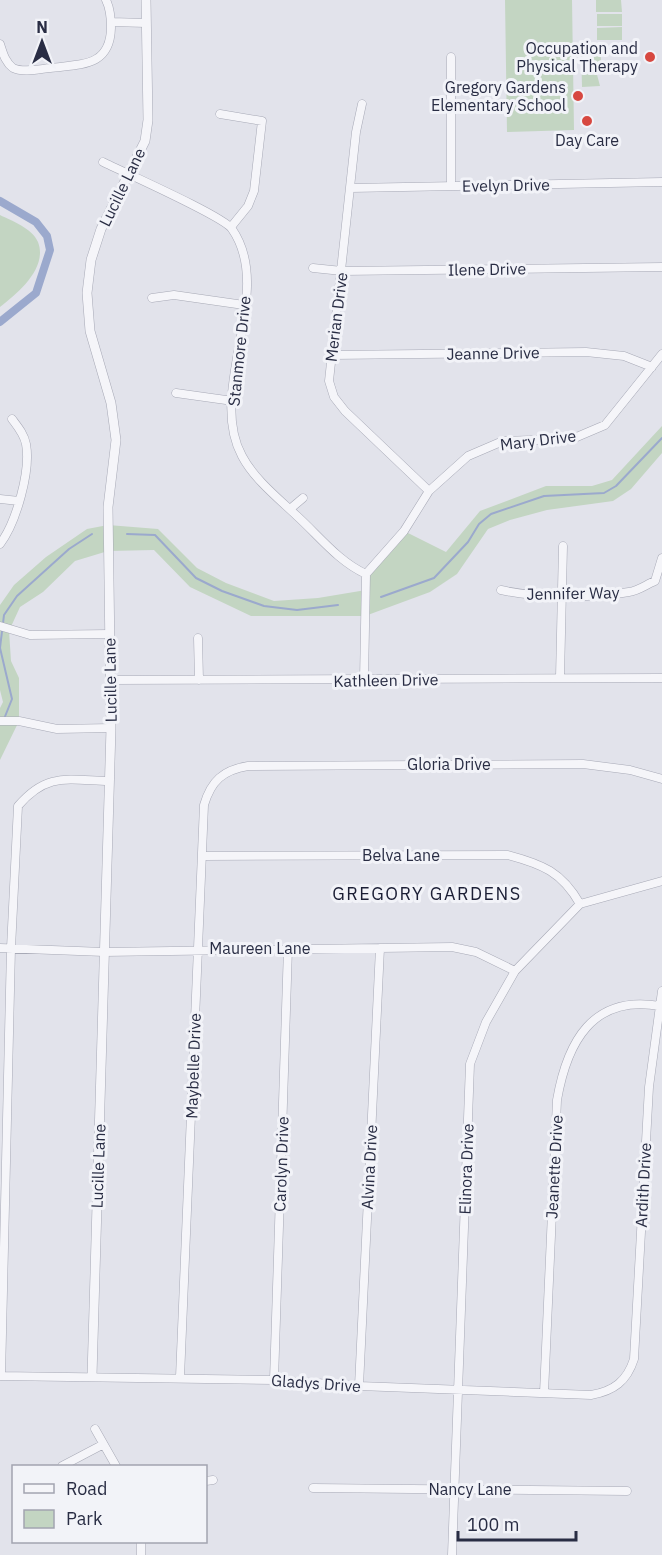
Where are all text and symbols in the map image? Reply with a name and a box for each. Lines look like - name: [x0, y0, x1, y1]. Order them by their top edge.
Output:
- north arrow: [12, 12, 72, 72]
- text: N: [36, 17, 48, 37]
- place label: Occupation and Physical Therapy: [516, 38, 638, 76]
- marker: Occupation and Physical Therapy: [643, 50, 657, 64]
- place label: Gregory Gardens Elementary School: [431, 77, 566, 115]
- marker: Gregory Gardens Elementary School: [571, 89, 585, 103]
- marker: Day Care: [580, 114, 594, 128]
- place label: Day Care: [555, 130, 619, 150]
- street label: Lucille Lane: [94, 144, 150, 229]
- street label: Evelyn Drive: [462, 174, 550, 196]
- street label: Ilene Drive: [448, 258, 527, 280]
- street label: Merian Drive: [321, 271, 351, 363]
- street label: Stanmore Drive: [223, 295, 255, 407]
- street label: Jeanne Drive: [446, 342, 540, 364]
- street label: Mary Drive: [499, 425, 577, 455]
- street label: Jennifer Way: [526, 582, 620, 604]
- street label: Lucille Lane: [99, 637, 121, 722]
- street label: Kathleen Drive: [333, 669, 439, 691]
- street label: Gloria Drive: [407, 754, 491, 774]
- street label: Belva Lane: [362, 845, 440, 865]
- district label: GREGORY GARDENS: [332, 882, 522, 905]
- street label: Maureen Lane: [209, 938, 311, 958]
- street label: Maybelle Drive: [181, 1013, 205, 1119]
- street label: Jeanette Drive: [541, 1114, 567, 1219]
- street label: Carolyn Drive: [269, 1116, 293, 1212]
- street label: Lucille Lane: [87, 1123, 109, 1209]
- street label: Elinora Drive: [454, 1123, 478, 1215]
- street label: Alvina Drive: [357, 1124, 381, 1210]
- street label: Ardith Drive: [631, 1142, 655, 1228]
- street label: Gladys Drive: [270, 1370, 362, 1396]
- legend: [12, 1465, 207, 1543]
- text: Road: [66, 1477, 107, 1500]
- street label: Nancy Lane: [428, 1479, 512, 1499]
- scale bar: [458, 1504, 576, 1542]
- text: Park: [66, 1507, 103, 1530]
- text: 100 m: [467, 1513, 519, 1536]

